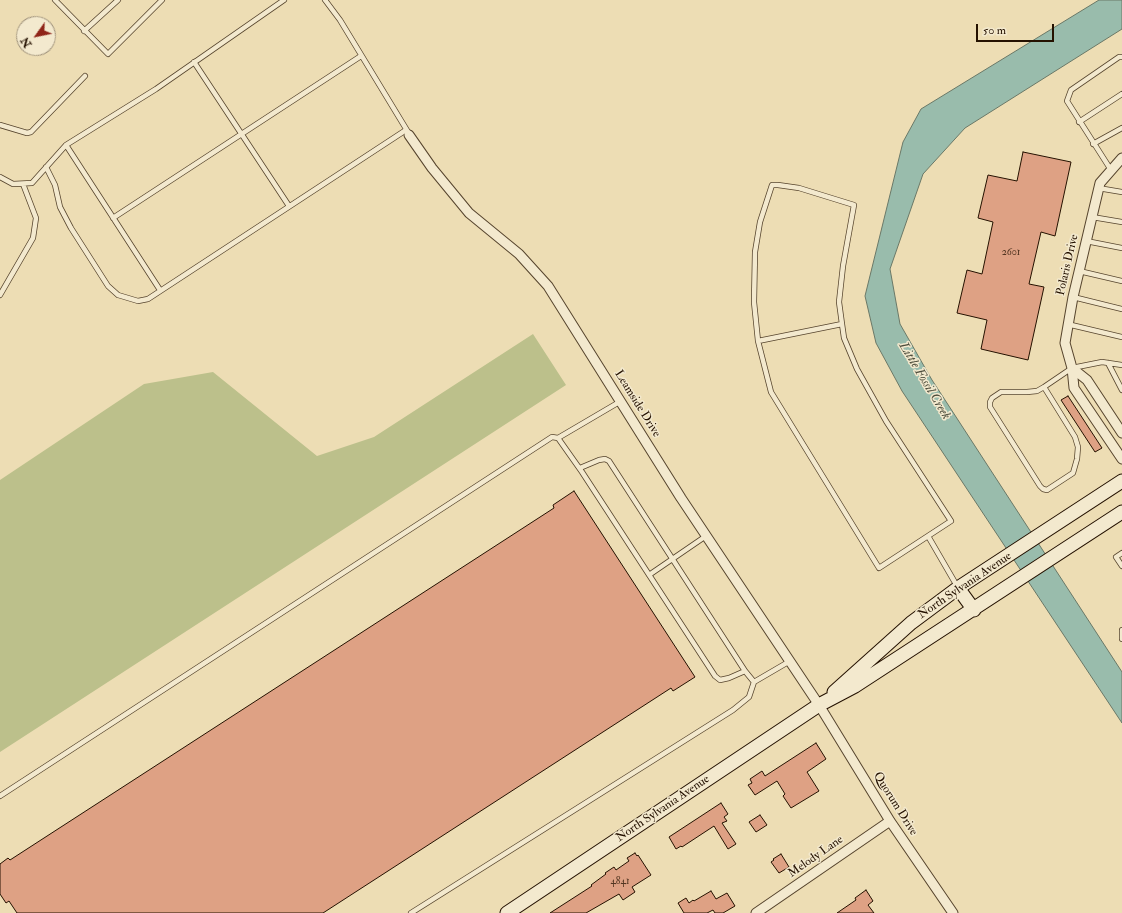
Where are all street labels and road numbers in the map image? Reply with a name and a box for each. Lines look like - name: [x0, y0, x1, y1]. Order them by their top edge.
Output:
- street label: Polaris Drive: [1054, 233, 1082, 297]
- street label: Leamside Drive: [611, 368, 663, 440]
- street label: North Sylvania Avenue: [915, 549, 1015, 623]
- street label: Quorum Drive: [870, 770, 920, 838]
- street label: North Sylvania Avenue: [613, 772, 713, 846]
- street label: Melody Lane: [786, 833, 846, 881]

